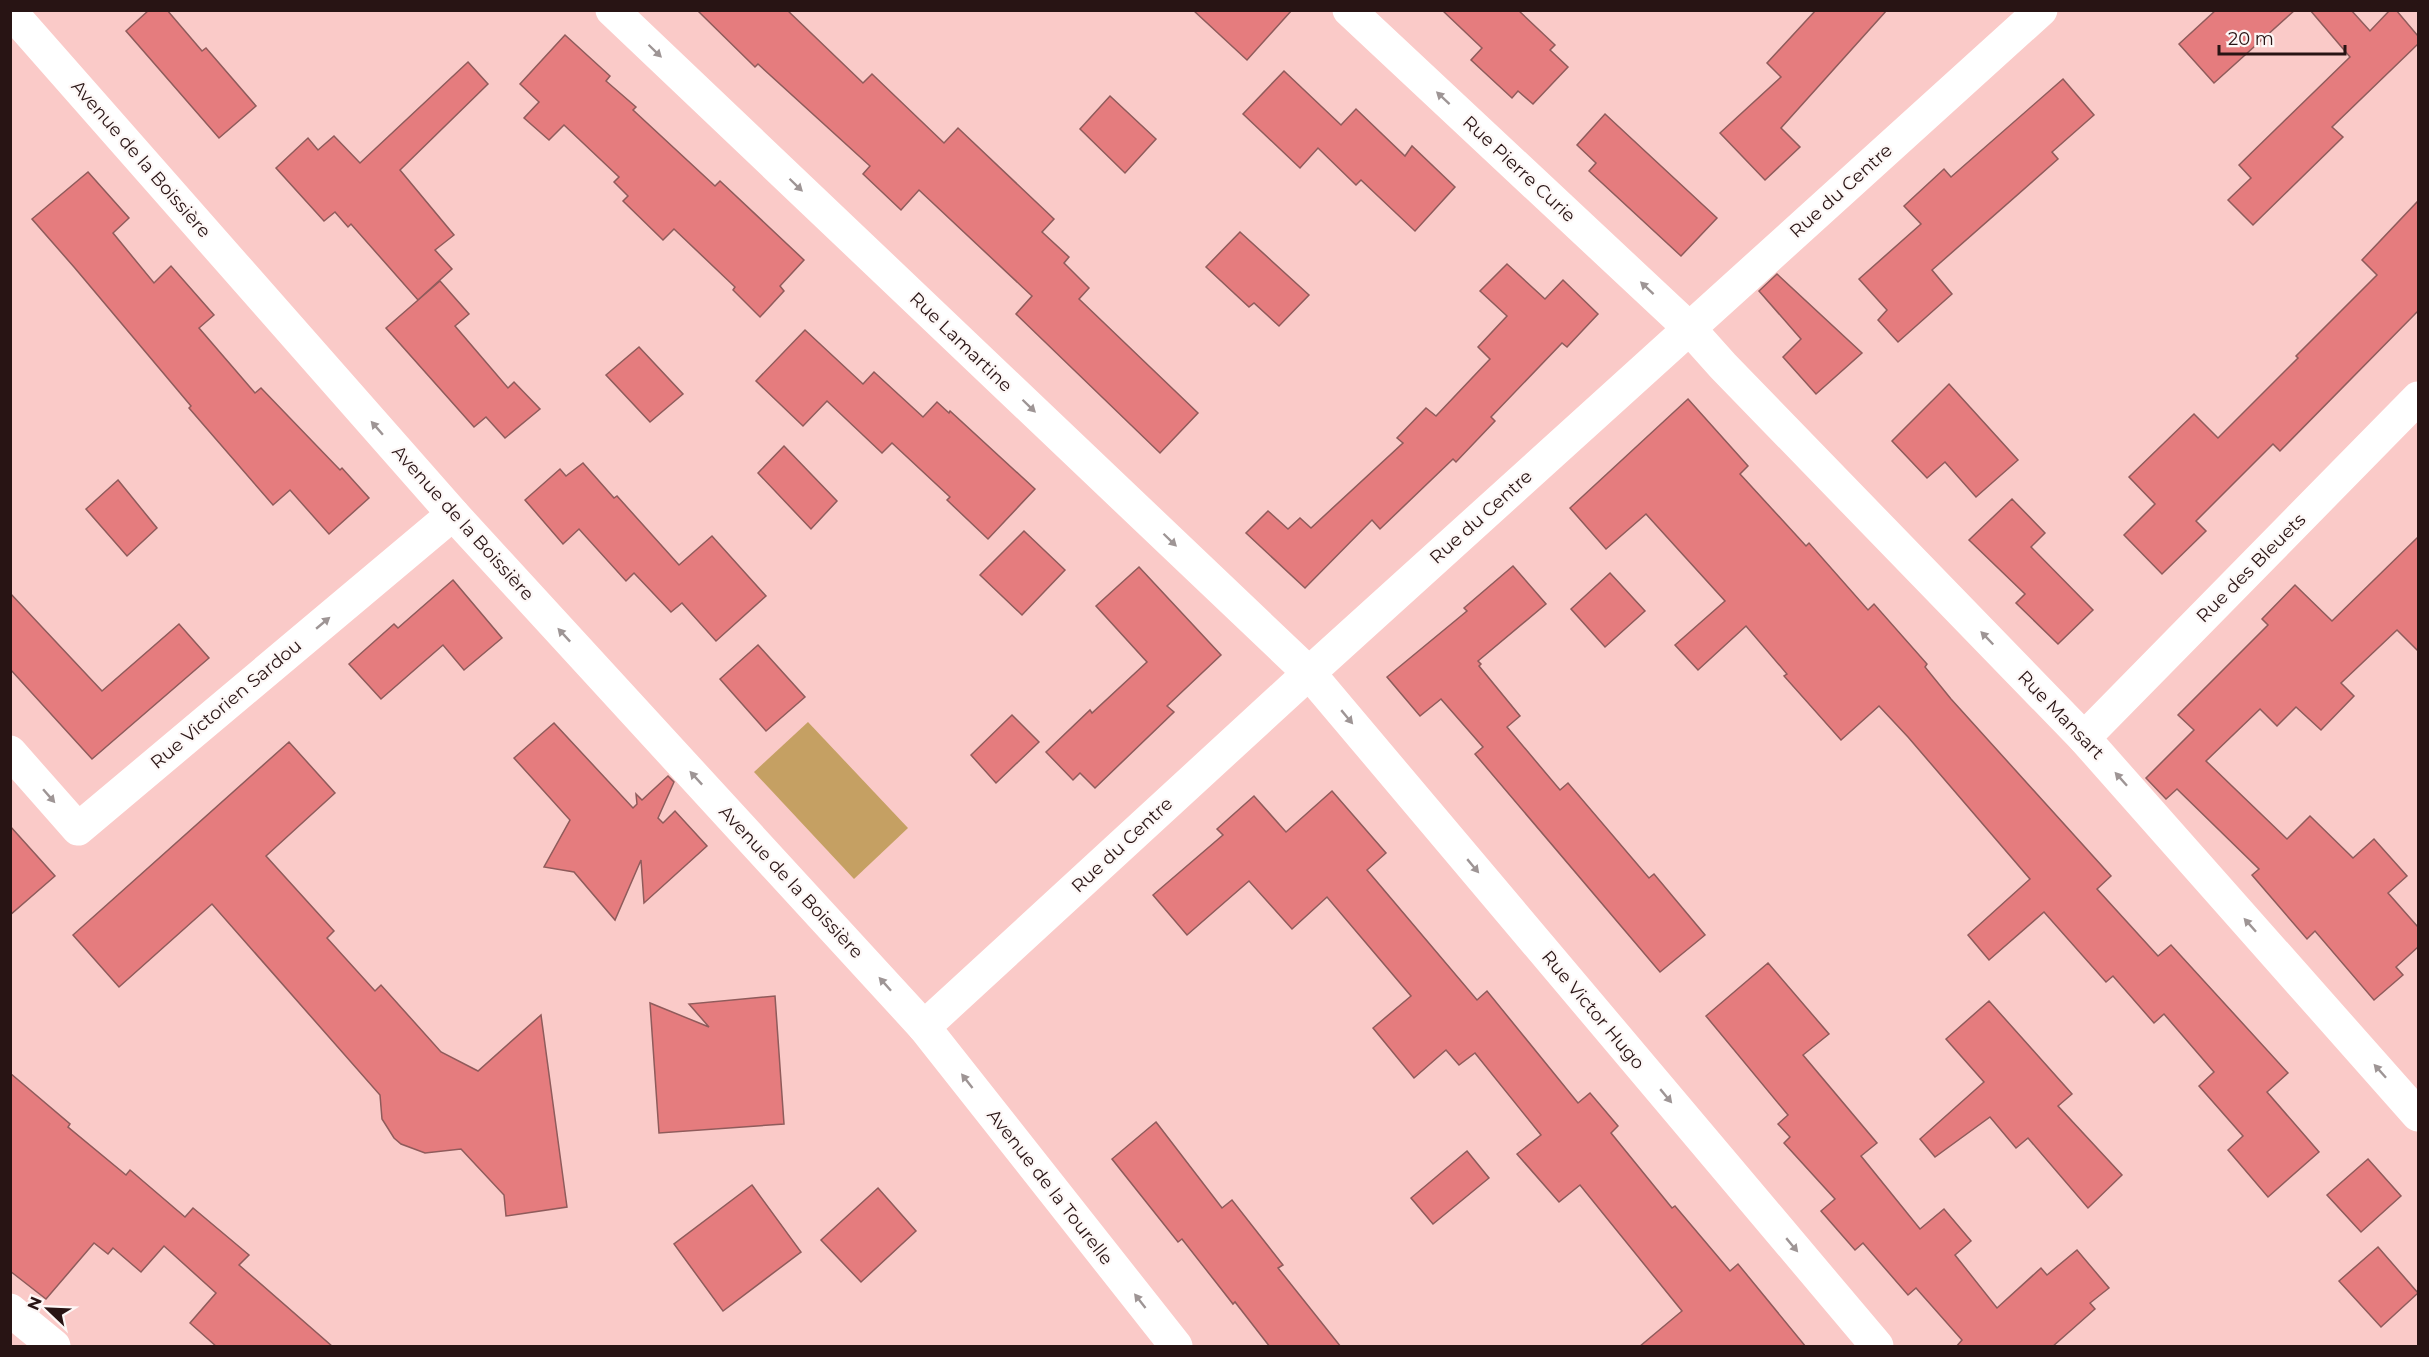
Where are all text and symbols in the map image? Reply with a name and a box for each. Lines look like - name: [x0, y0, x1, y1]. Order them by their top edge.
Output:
- scale bar: [2219, 18, 2345, 56]
- text: 20 m: [2228, 28, 2274, 50]
- one-way arrow: [647, 44, 662, 58]
- street label: Avenue de la Boissière: [67, 76, 215, 242]
- one-way arrow: [1435, 91, 1450, 105]
- street label: Rue Pierre Curie: [1458, 111, 1580, 227]
- street label: Rue du Centre: [1785, 139, 1897, 243]
- one-way arrow: [788, 178, 803, 191]
- one-way arrow: [1640, 282, 1654, 296]
- street label: Rue Lamartine: [905, 287, 1017, 397]
- one-way arrow: [1021, 399, 1036, 413]
- one-way arrow: [371, 421, 384, 436]
- street label: Avenue de la Boissière: [387, 441, 539, 605]
- street label: Rue du Centre: [1425, 465, 1537, 569]
- street label: Rue des Bleuets: [2192, 509, 2310, 627]
- one-way arrow: [1163, 533, 1177, 547]
- one-way arrow: [315, 617, 330, 630]
- one-way arrow: [557, 627, 571, 642]
- one-way arrow: [1980, 631, 1994, 645]
- street label: Rue Victorien Sardou: [146, 634, 306, 774]
- street label: Rue Mansart: [2013, 666, 2109, 764]
- one-way arrow: [1340, 709, 1353, 724]
- one-way arrow: [689, 771, 703, 786]
- one-way arrow: [2115, 772, 2128, 787]
- one-way arrow: [42, 788, 55, 803]
- street label: Rue du Centre: [1067, 792, 1177, 897]
- street label: Avenue de la Boissière: [714, 801, 868, 963]
- one-way arrow: [1466, 858, 1479, 874]
- one-way arrow: [2244, 918, 2257, 933]
- street label: Rue Victor Hugo: [1537, 946, 1649, 1074]
- one-way arrow: [879, 977, 892, 992]
- one-way arrow: [2374, 1064, 2387, 1079]
- one-way arrow: [961, 1074, 973, 1089]
- one-way arrow: [1659, 1088, 1672, 1103]
- street label: Avenue de la Tourelle: [982, 1105, 1118, 1269]
- one-way arrow: [1785, 1237, 1798, 1253]
- north arrow: [18, 1279, 78, 1339]
- one-way arrow: [1134, 1293, 1146, 1308]
- text: N: [23, 1294, 46, 1313]

